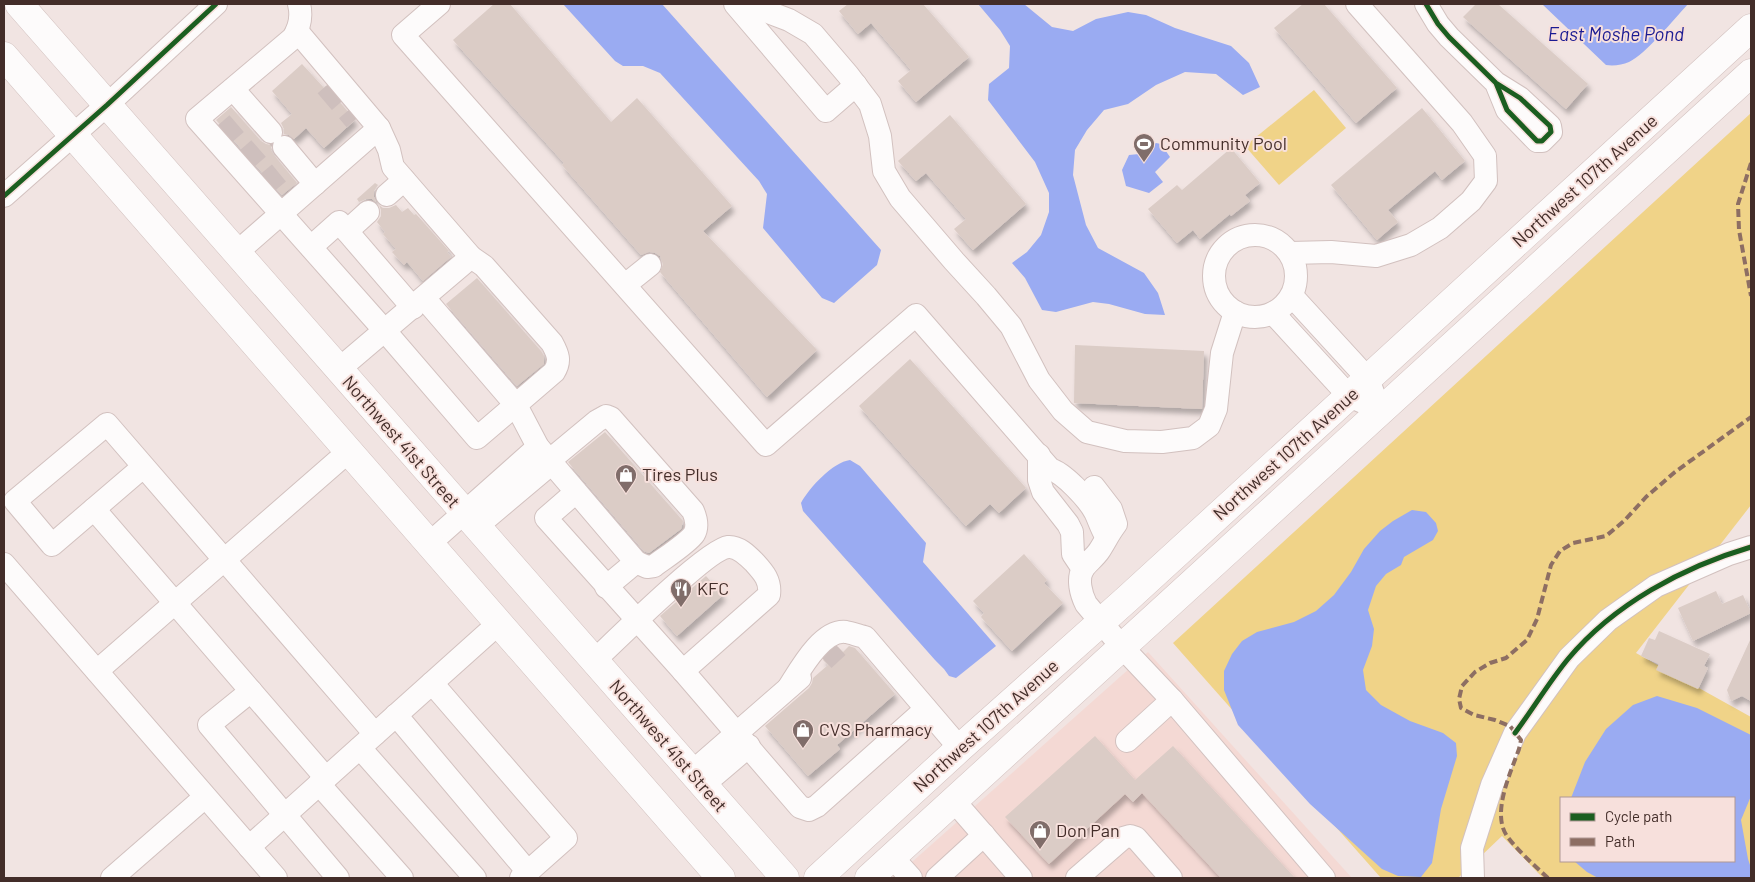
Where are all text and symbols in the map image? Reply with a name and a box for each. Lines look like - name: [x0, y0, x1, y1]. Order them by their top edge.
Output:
- water label: East Moshe Pond: [1548, 22, 1684, 45]
- street label: Northwest 107th Avenue: [1507, 109, 1661, 251]
- sports icon: Community Pool: [1132, 132, 1156, 163]
- place label: Community Pool: [1160, 132, 1287, 154]
- street label: Northwest 41st Street: [338, 371, 465, 512]
- street label: Northwest 107th Avenue: [1208, 382, 1362, 524]
- shop icon: Tires Plus: [614, 463, 638, 494]
- place label: Tires Plus: [642, 463, 718, 485]
- restaurant icon: KFC: [669, 577, 693, 608]
- place label: KFC: [697, 577, 729, 599]
- street label: Northwest 107th Avenue: [908, 654, 1062, 796]
- street label: Northwest 41st Street: [605, 675, 732, 816]
- shop icon: CVS Pharmacy: [791, 718, 815, 749]
- place label: CVS Pharmacy: [819, 718, 932, 740]
- legend: [1560, 797, 1735, 862]
- text: Cycle path: [1605, 807, 1672, 825]
- shop icon: Don Pan: [1028, 819, 1052, 850]
- place label: Don Pan: [1056, 819, 1120, 841]
- text: Path: [1605, 832, 1635, 850]

